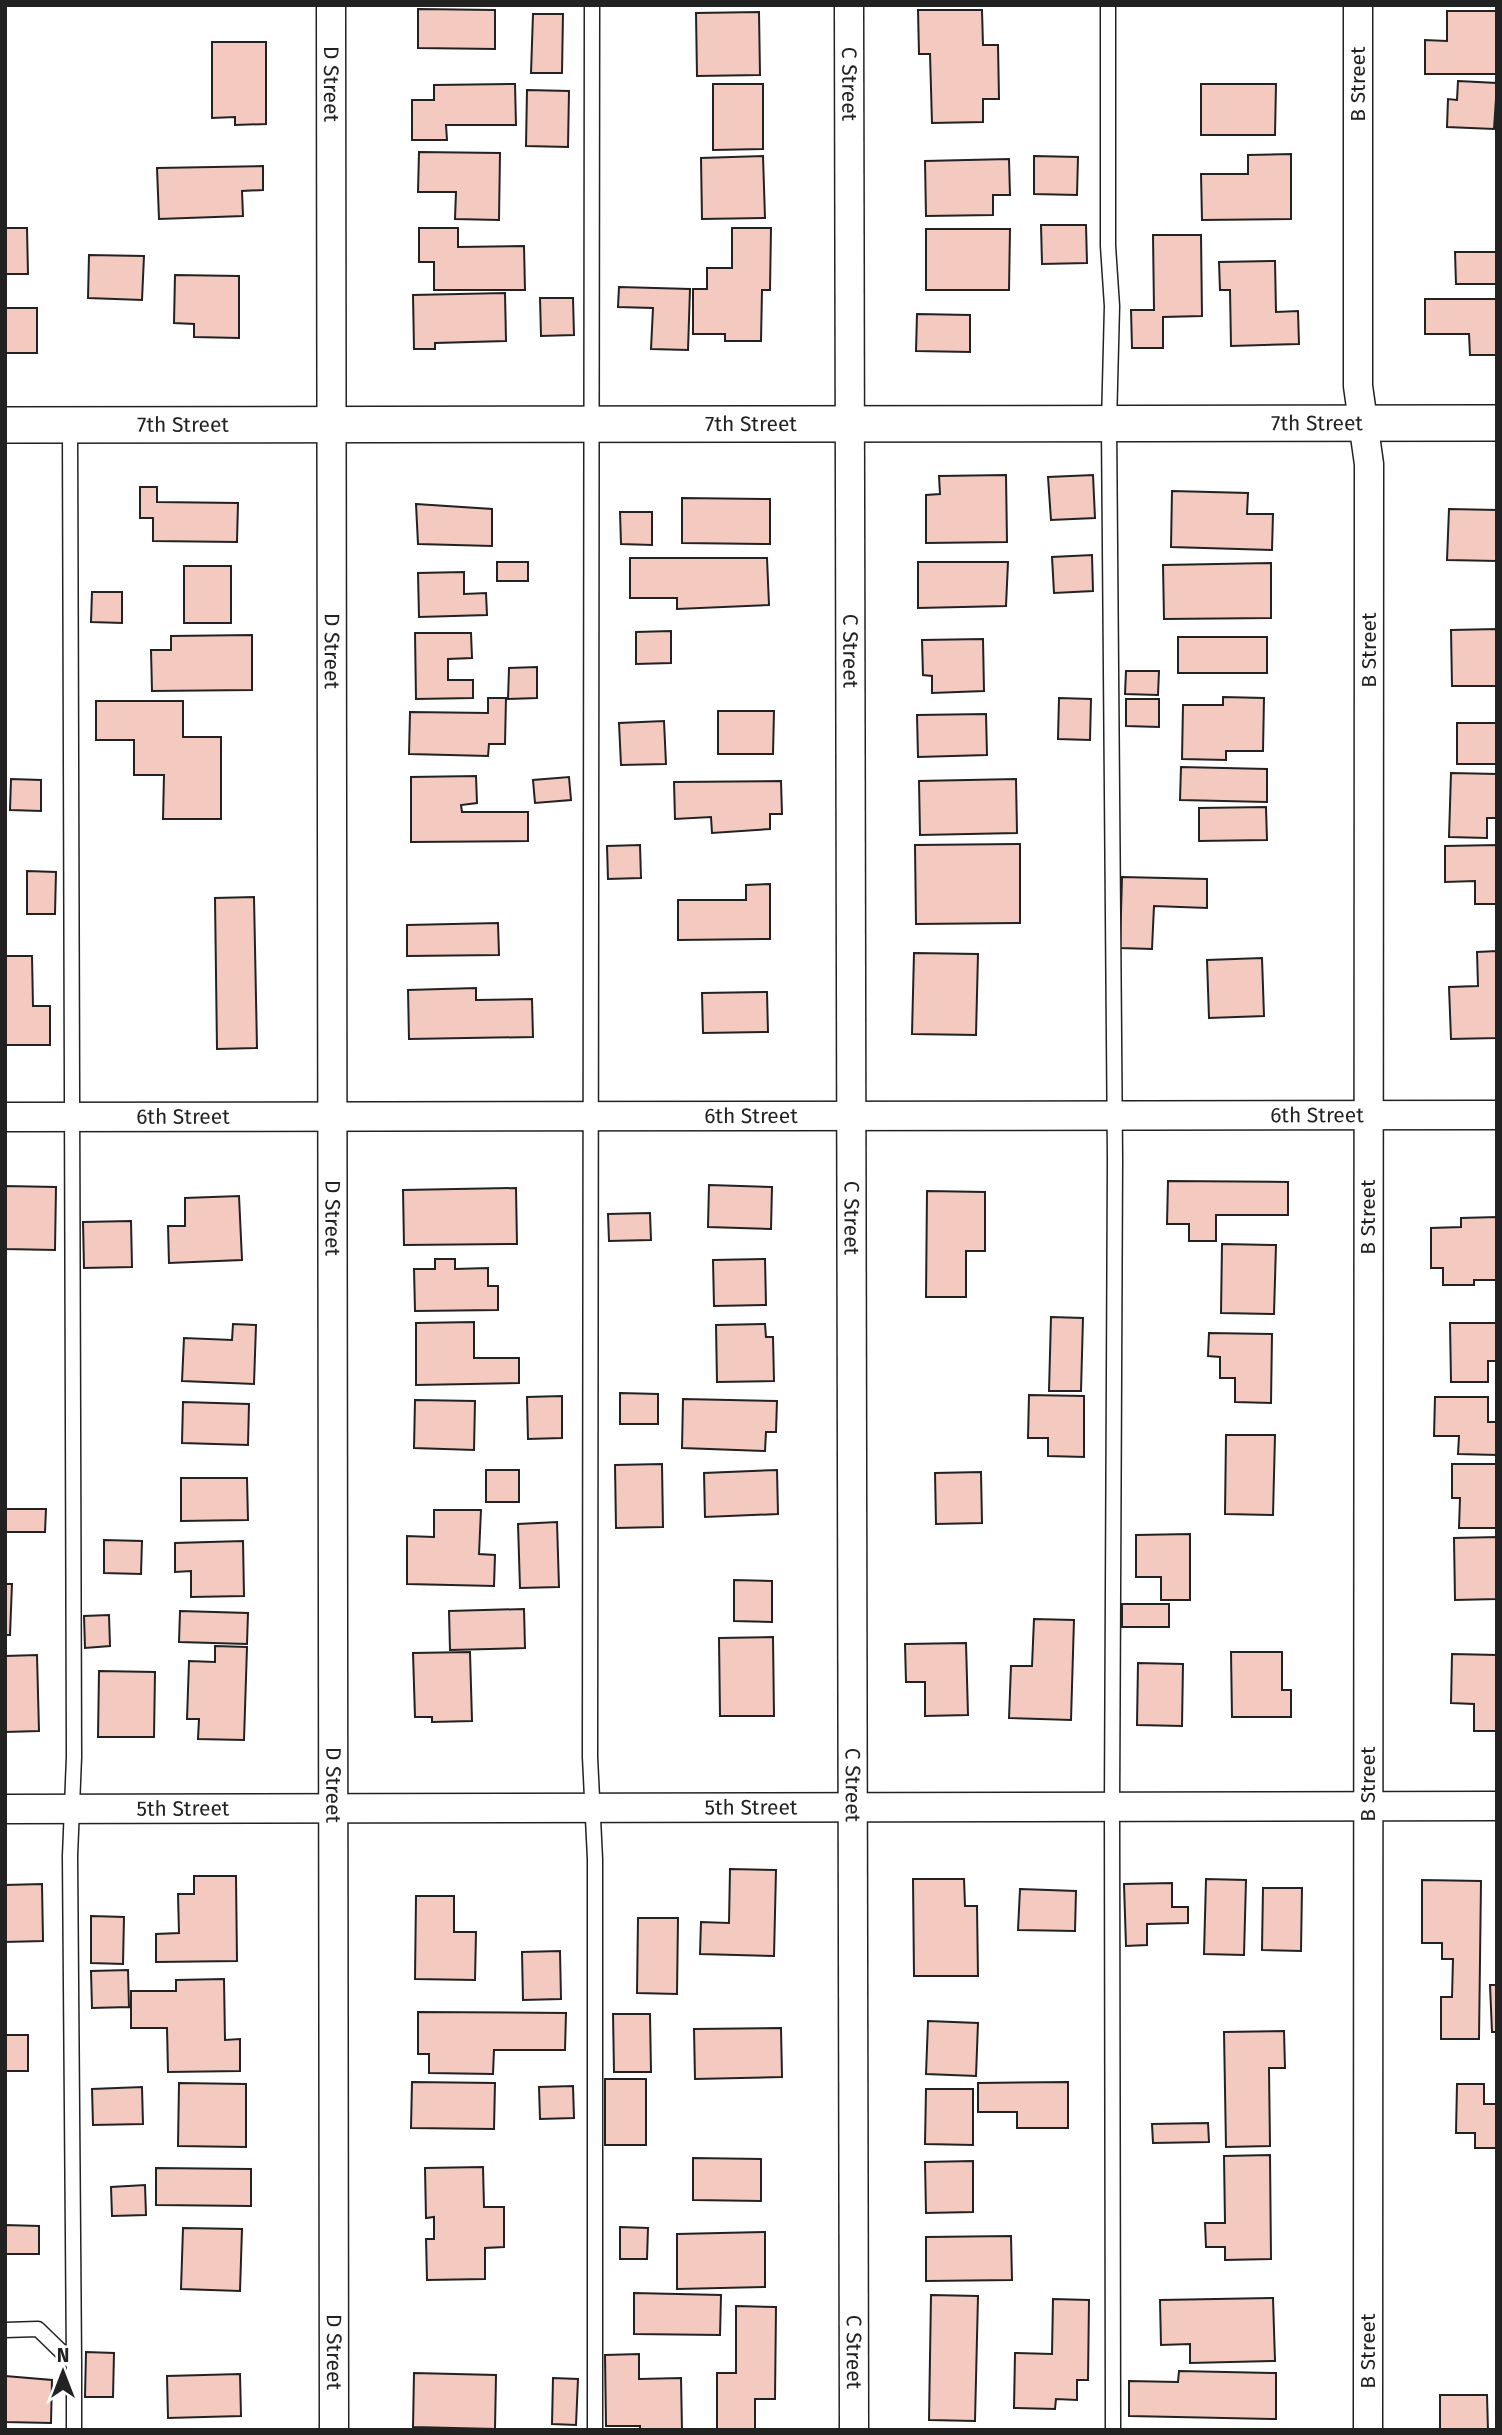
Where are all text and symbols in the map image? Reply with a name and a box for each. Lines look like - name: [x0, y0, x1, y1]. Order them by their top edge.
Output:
- street label: D Street: [318, 46, 344, 122]
- street label: B Street: [1345, 46, 1371, 122]
- street label: C Street: [836, 47, 862, 122]
- street label: 7th Street: [1271, 410, 1363, 436]
- street label: 7th Street: [705, 411, 797, 437]
- street label: 7th Street: [137, 412, 229, 438]
- street label: B Street: [1356, 612, 1382, 688]
- street label: D Street: [319, 613, 345, 689]
- street label: C Street: [837, 614, 863, 689]
- street label: 6th Street: [1270, 1102, 1364, 1128]
- street label: 6th Street: [704, 1103, 798, 1129]
- street label: 6th Street: [136, 1104, 230, 1130]
- street label: B Street: [1355, 1179, 1381, 1255]
- street label: D Street: [319, 1180, 346, 1256]
- street label: C Street: [838, 1181, 865, 1256]
- street label: B Street: [1355, 1746, 1381, 1822]
- street label: D Street: [320, 1747, 346, 1823]
- street label: C Street: [840, 1748, 866, 1823]
- street label: 5th Street: [705, 1794, 798, 1821]
- street label: 5th Street: [137, 1796, 230, 1822]
- street label: B Street: [1355, 2313, 1381, 2389]
- street label: D Street: [321, 2314, 347, 2390]
- street label: C Street: [841, 2315, 867, 2390]
- north arrow: [28, 2337, 98, 2407]
- text: N: [57, 2344, 69, 2367]

